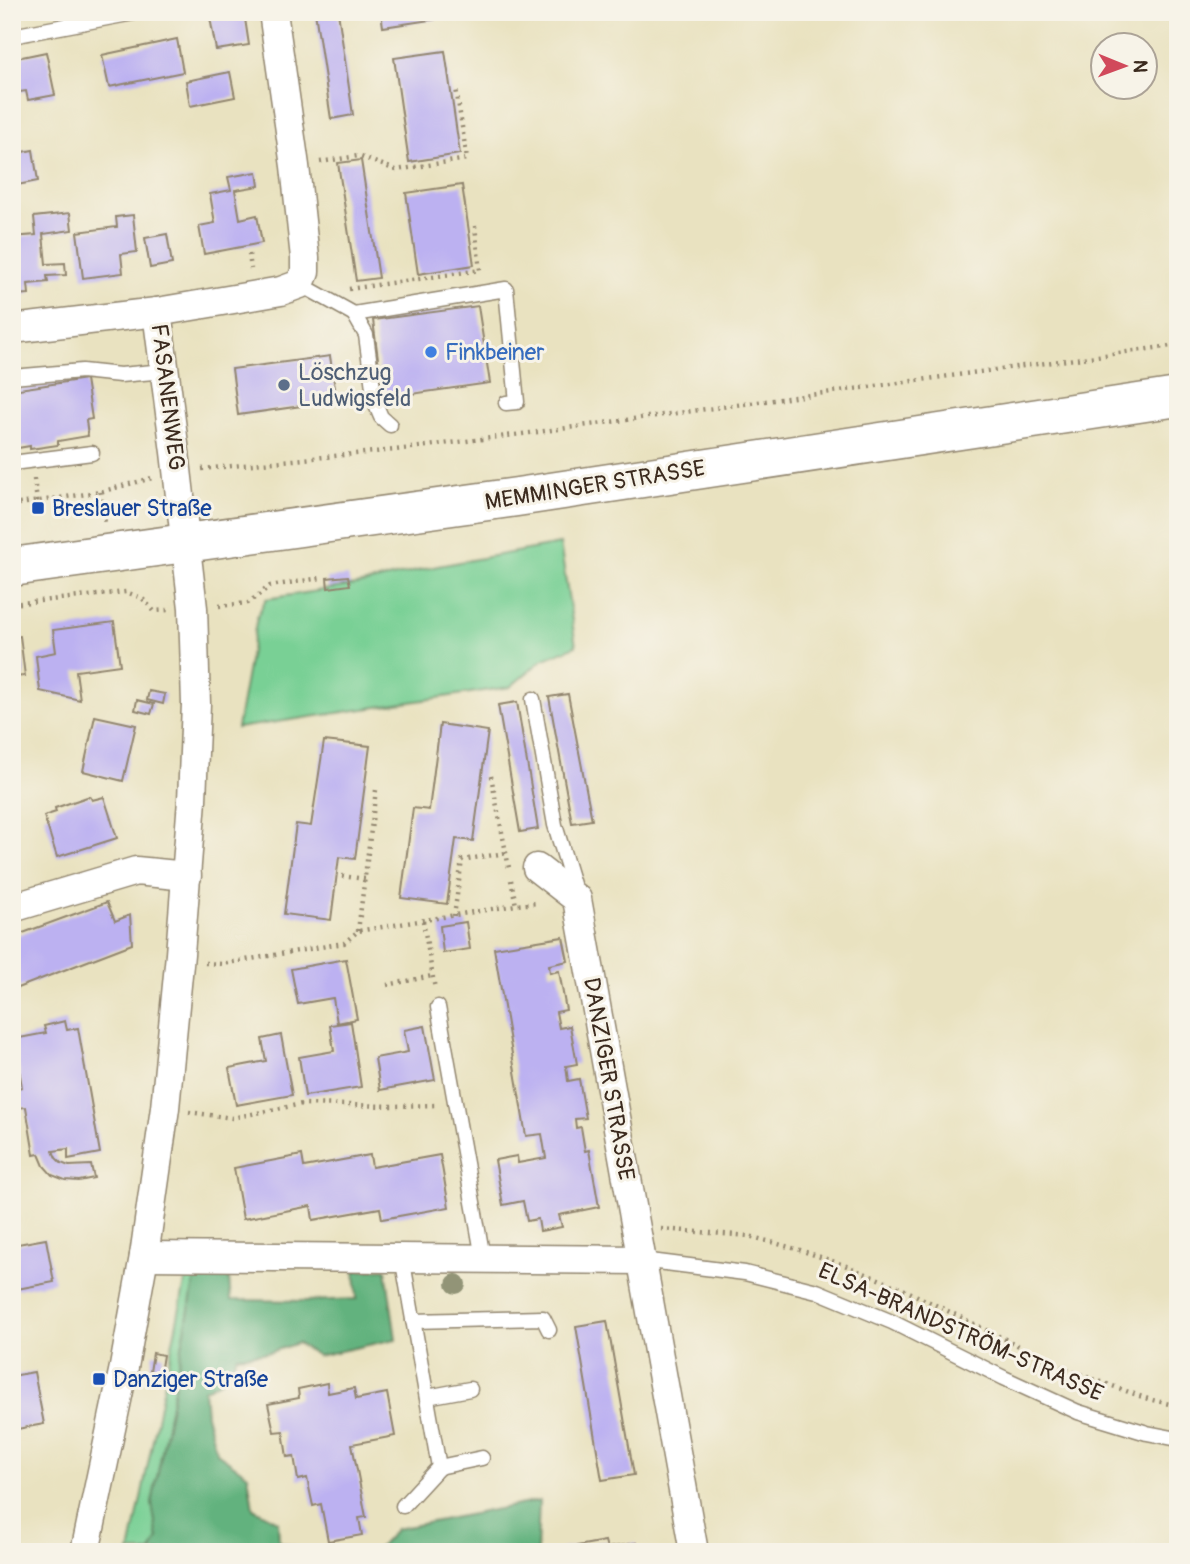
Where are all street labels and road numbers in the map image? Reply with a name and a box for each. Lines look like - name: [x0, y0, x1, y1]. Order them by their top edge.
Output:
- street label: FASANENWEG: [145, 322, 191, 472]
- street label: MEMMINGER STRASSE: [483, 453, 707, 517]
- street label: DANZIGER STRASSE: [577, 975, 641, 1183]
- street label: ELSA-BRANDSTRÖM-STRASSE: [814, 1256, 1108, 1408]

